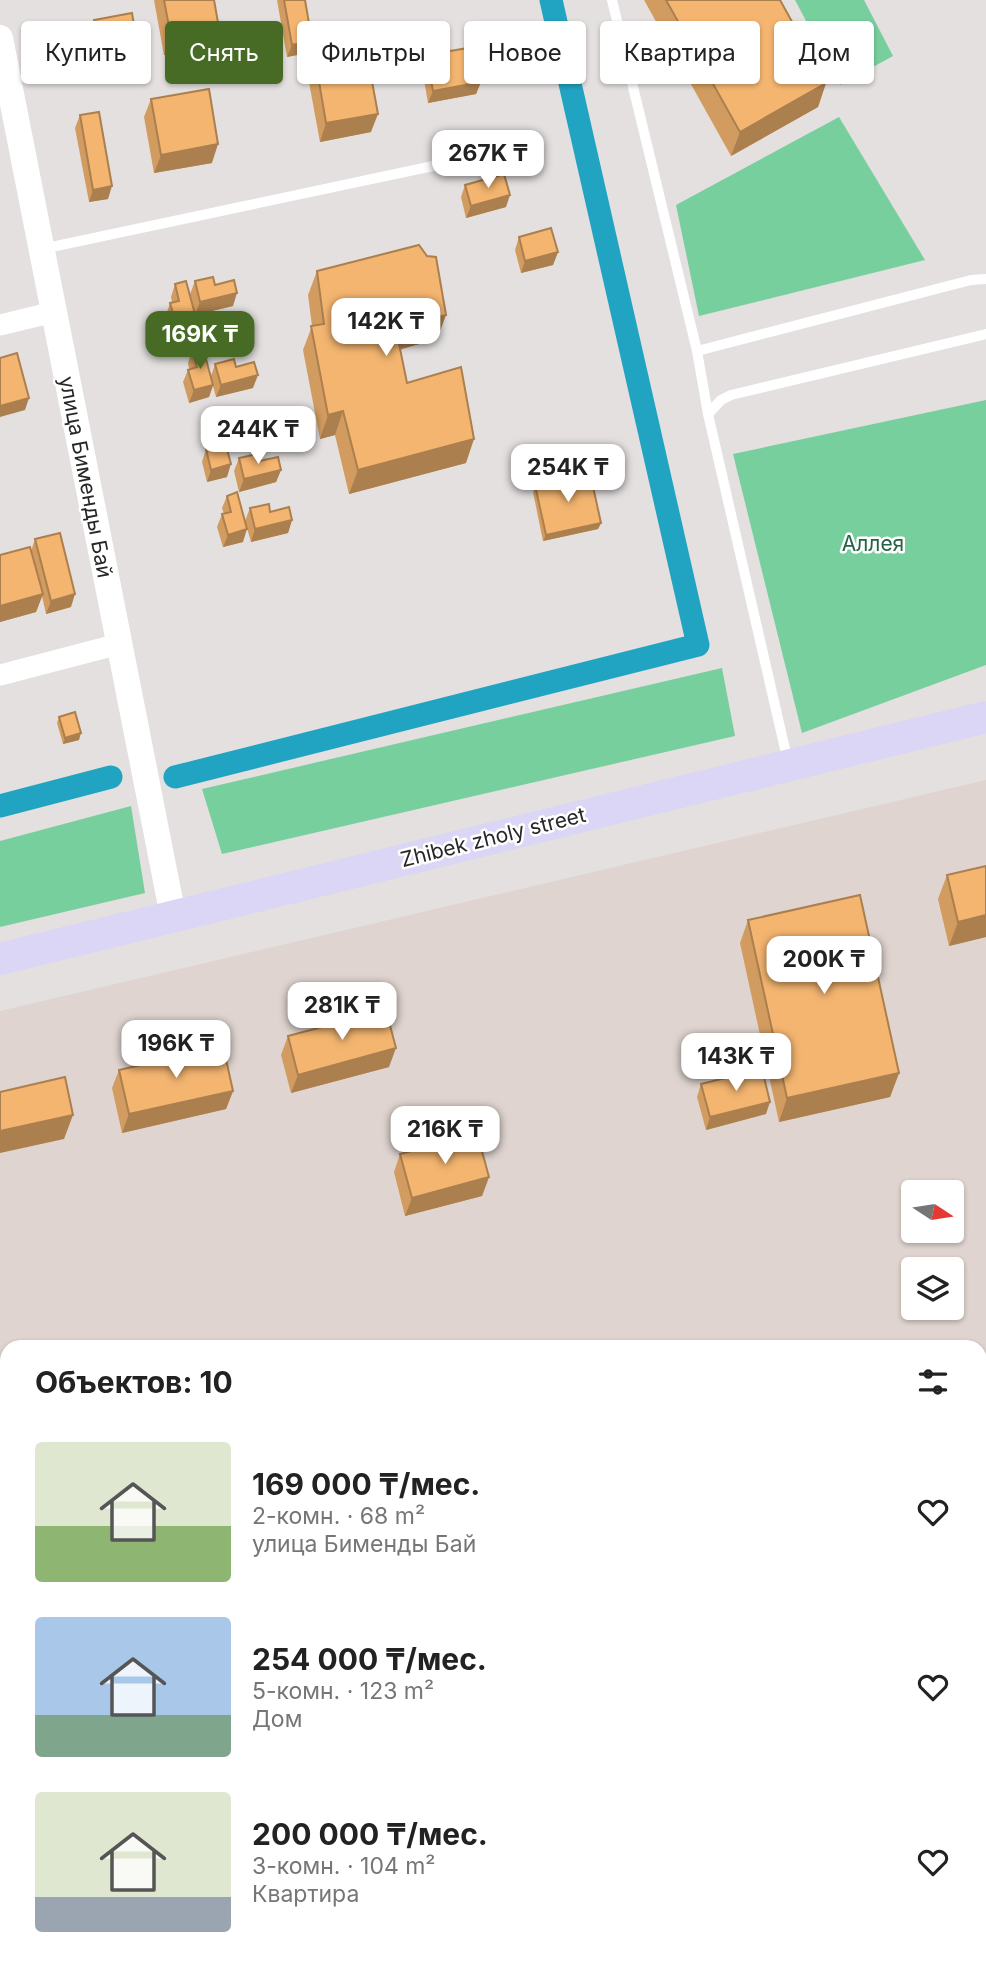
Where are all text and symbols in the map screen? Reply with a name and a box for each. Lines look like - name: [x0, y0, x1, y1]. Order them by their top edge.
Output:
- chip: Купить: [21, 21, 151, 84]
- chip: Снять: [165, 21, 283, 84]
- chip: Фильтры: [297, 21, 450, 84]
- chip: Новое: [464, 21, 586, 84]
- chip: Квартира: [600, 21, 760, 84]
- chip: Дом: [774, 21, 874, 84]
- pin: 267K ₸: [431, 130, 545, 190]
- text: 267K ₸: [448, 139, 528, 167]
- pin: 142K ₸: [329, 298, 443, 358]
- text: 142K ₸: [347, 307, 425, 335]
- pin: 169K ₸: [143, 312, 257, 371]
- text: 169K ₸: [161, 320, 239, 348]
- street label: улица Бименды Бай: [54, 374, 118, 580]
- pin: 244K ₸: [201, 406, 315, 466]
- text: 244K ₸: [217, 415, 299, 443]
- pin: 254K ₸: [511, 444, 625, 504]
- text: 254K ₸: [527, 453, 609, 481]
- park label: Аллея: [842, 531, 904, 556]
- street label: Zhibek zholy street: [398, 802, 588, 872]
- pin: 200K ₸: [767, 936, 881, 996]
- text: 200K ₸: [783, 945, 865, 973]
- pin: 281K ₸: [285, 982, 399, 1042]
- text: 281K ₸: [304, 991, 380, 1019]
- pin: 196K ₸: [119, 1020, 233, 1080]
- text: 196K ₸: [137, 1029, 215, 1057]
- pin: 143K ₸: [679, 1034, 793, 1093]
- text: 143K ₸: [697, 1042, 775, 1070]
- pin: 216K ₸: [388, 1106, 502, 1166]
- text: 216K ₸: [407, 1115, 483, 1143]
- north arrow: [901, 1180, 964, 1242]
- map controls: [901, 1180, 964, 1320]
- button: layers: [901, 1257, 964, 1320]
- icon: filters: [914, 1363, 952, 1401]
- text: Объектов: 10: [35, 1364, 233, 1400]
- text: 169 000 ₸/мес.: [252, 1466, 480, 1502]
- icon: home: [91, 1470, 175, 1554]
- icon: heart: [914, 1493, 952, 1531]
- text: 2-комн. · 68 m²: [252, 1502, 425, 1530]
- text: улица Бименды Бай: [252, 1530, 476, 1558]
- text: 254 000 ₸/мес.: [252, 1641, 487, 1677]
- icon: home: [91, 1645, 175, 1729]
- icon: heart: [914, 1668, 952, 1706]
- text: 5-комн. · 123 m²: [252, 1677, 434, 1705]
- text: Дом: [252, 1705, 302, 1733]
- text: 200 000 ₸/мес.: [252, 1816, 488, 1852]
- icon: home: [91, 1820, 175, 1904]
- icon: heart: [914, 1843, 952, 1881]
- text: 3-комн. · 104 m²: [252, 1852, 436, 1880]
- text: Квартира: [252, 1880, 359, 1908]

